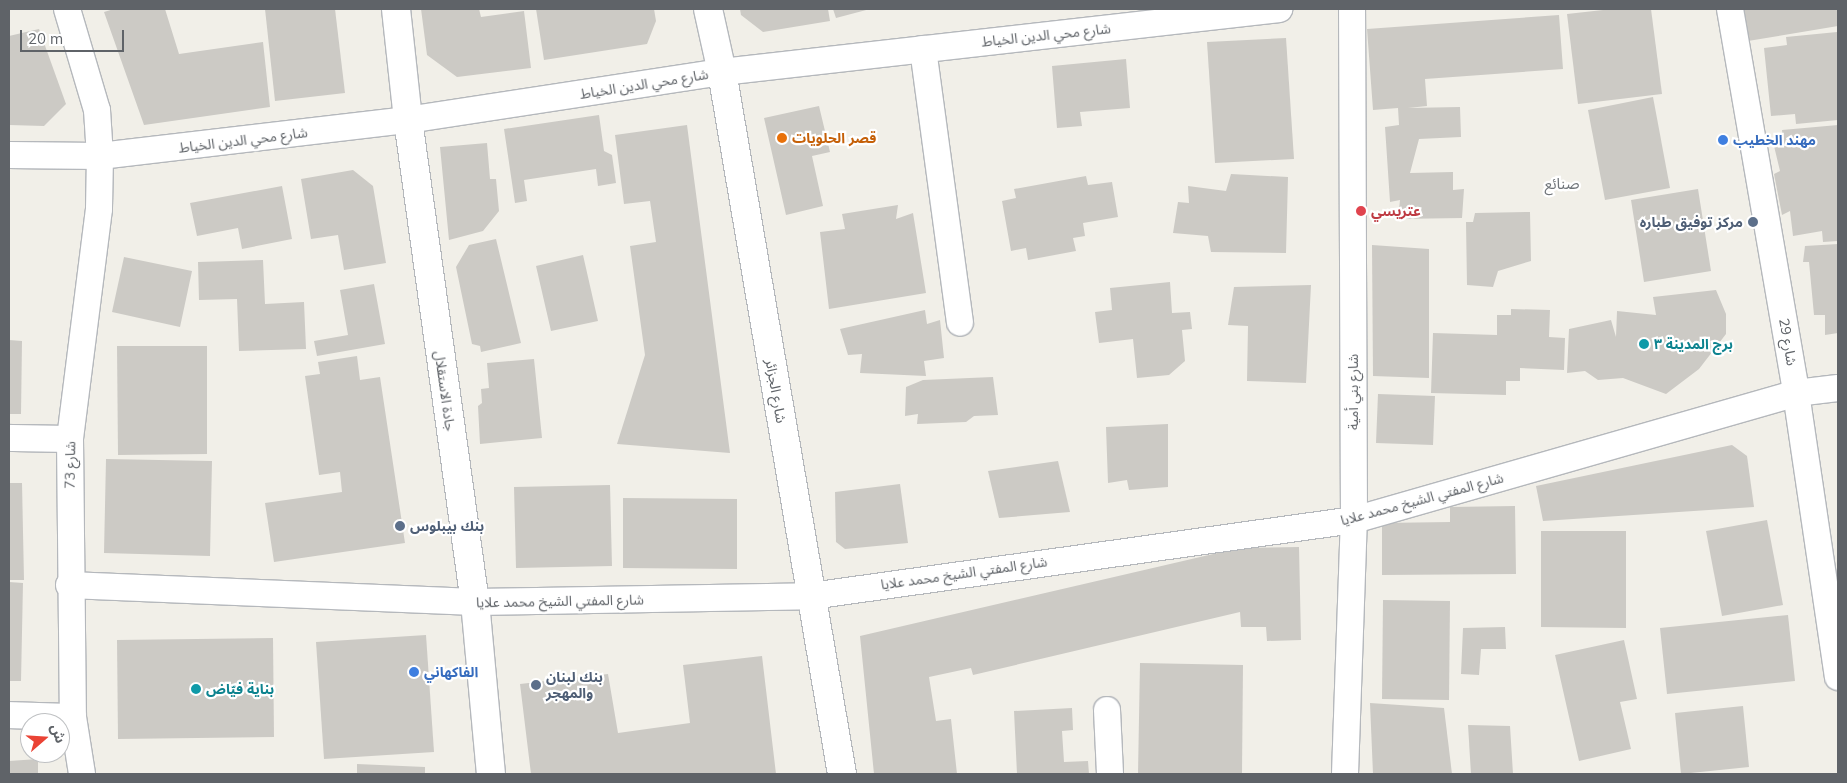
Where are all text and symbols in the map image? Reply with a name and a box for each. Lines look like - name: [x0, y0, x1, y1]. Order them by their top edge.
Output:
- scale bar: [22, 20, 126, 52]
- street label: شارع محي الدين الخياط: [981, 20, 1111, 50]
- text: 20 m: [28, 29, 63, 48]
- street label: شارع محي الدين الخياط: [579, 66, 709, 102]
- street label: شارع محي الدين الخياط: [178, 124, 308, 156]
- place label: قصر الحلويات: [792, 130, 876, 146]
- marker: قصر الحلويات: [776, 132, 788, 144]
- place label: مهند الخطيب: [1733, 132, 1816, 148]
- marker: مهند الخطيب: [1717, 134, 1729, 146]
- district label: صنائع: [1544, 175, 1580, 193]
- place label: عتريسي: [1371, 203, 1421, 219]
- marker: عتريسي: [1355, 205, 1367, 217]
- place label: مركز توفيق طباره: [1640, 214, 1743, 230]
- marker: مركز توفيق طباره: [1747, 216, 1759, 228]
- street label: شارع 29: [1776, 317, 1800, 367]
- place label: برج المدينة ٣: [1654, 336, 1733, 352]
- marker: برج المدينة ٣: [1638, 338, 1650, 350]
- street label: جادة الاستقلال: [431, 350, 459, 432]
- street label: شارع بني أمية: [1345, 354, 1361, 430]
- street label: شارع الجزائر: [762, 358, 790, 424]
- street label: شارع 73: [61, 441, 79, 489]
- street label: شارع المفتي الشيخ محمد علايا: [1339, 469, 1505, 529]
- place label: بنك بيبلوس: [410, 518, 484, 534]
- marker: بنك بيبلوس: [394, 520, 406, 532]
- street label: شارع المفتي الشيخ محمد علايا: [880, 553, 1048, 593]
- street label: شارع المفتي الشيخ محمد علايا: [476, 591, 644, 611]
- place label: الفاكهاني: [424, 664, 478, 680]
- marker: الفاكهاني: [408, 666, 420, 678]
- place label: بنك لبنان والمهجر: [546, 669, 603, 702]
- marker: بنك لبنان والمهجر: [530, 679, 542, 691]
- place label: بناية فيّاض: [206, 681, 274, 697]
- marker: بناية فيّاض: [190, 683, 202, 695]
- north arrow: [20, 713, 70, 763]
- text: ش: [47, 721, 70, 745]

